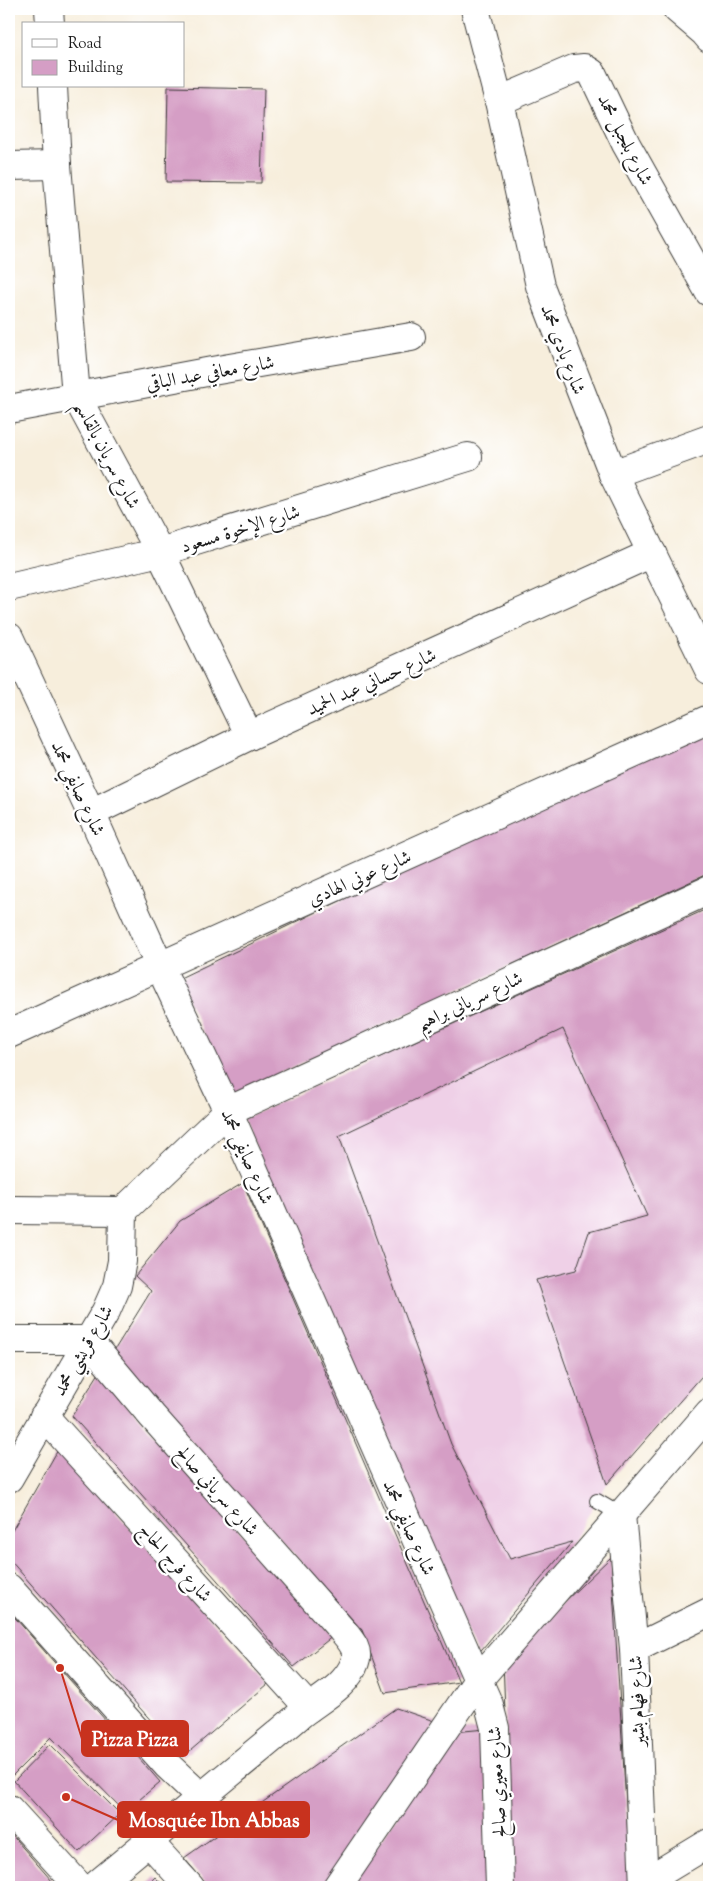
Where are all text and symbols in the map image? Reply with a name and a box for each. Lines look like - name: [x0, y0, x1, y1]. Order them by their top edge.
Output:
- legend: [22, 22, 185, 88]
- text: Road: [68, 34, 102, 55]
- text: Building: [68, 58, 123, 79]
- street label: شارع بلجبل محمد: [589, 90, 658, 191]
- street label: شارع بادي محمد: [532, 301, 591, 399]
- street label: شارع معافي عبد الباقي: [144, 350, 277, 399]
- street label: شارع سريان بالقاسم: [62, 396, 146, 516]
- street label: شارع الإخوة مسعود: [178, 499, 304, 561]
- street label: شارع حساني عبد الحميد: [303, 643, 441, 724]
- street label: شارع صايفي محمد: [40, 737, 111, 842]
- street label: شارع عوني الهادي: [304, 844, 416, 914]
- street label: شارع سرياني براهيم: [412, 966, 529, 1042]
- street label: شارع صايفي محمد: [210, 1105, 279, 1210]
- street label: شارع قريشي محمد: [47, 1301, 123, 1403]
- street label: شارع سرياني صالح: [167, 1441, 264, 1543]
- street label: شارع صايفي محمد: [372, 1476, 441, 1581]
- street label: شارع فرج الحاج: [130, 1518, 217, 1611]
- street label: شارع فهام بشير: [623, 1655, 655, 1749]
- callout: Pizza Pizza: [82, 1721, 188, 1756]
- street label: شارع معيري صالح: [482, 1726, 516, 1838]
- text: Pizza Pizza: [92, 1727, 179, 1756]
- callout: Mosquée Ibn Abbas: [118, 1802, 309, 1837]
- text: Mosquée Ibn Abbas: [129, 1808, 300, 1837]

